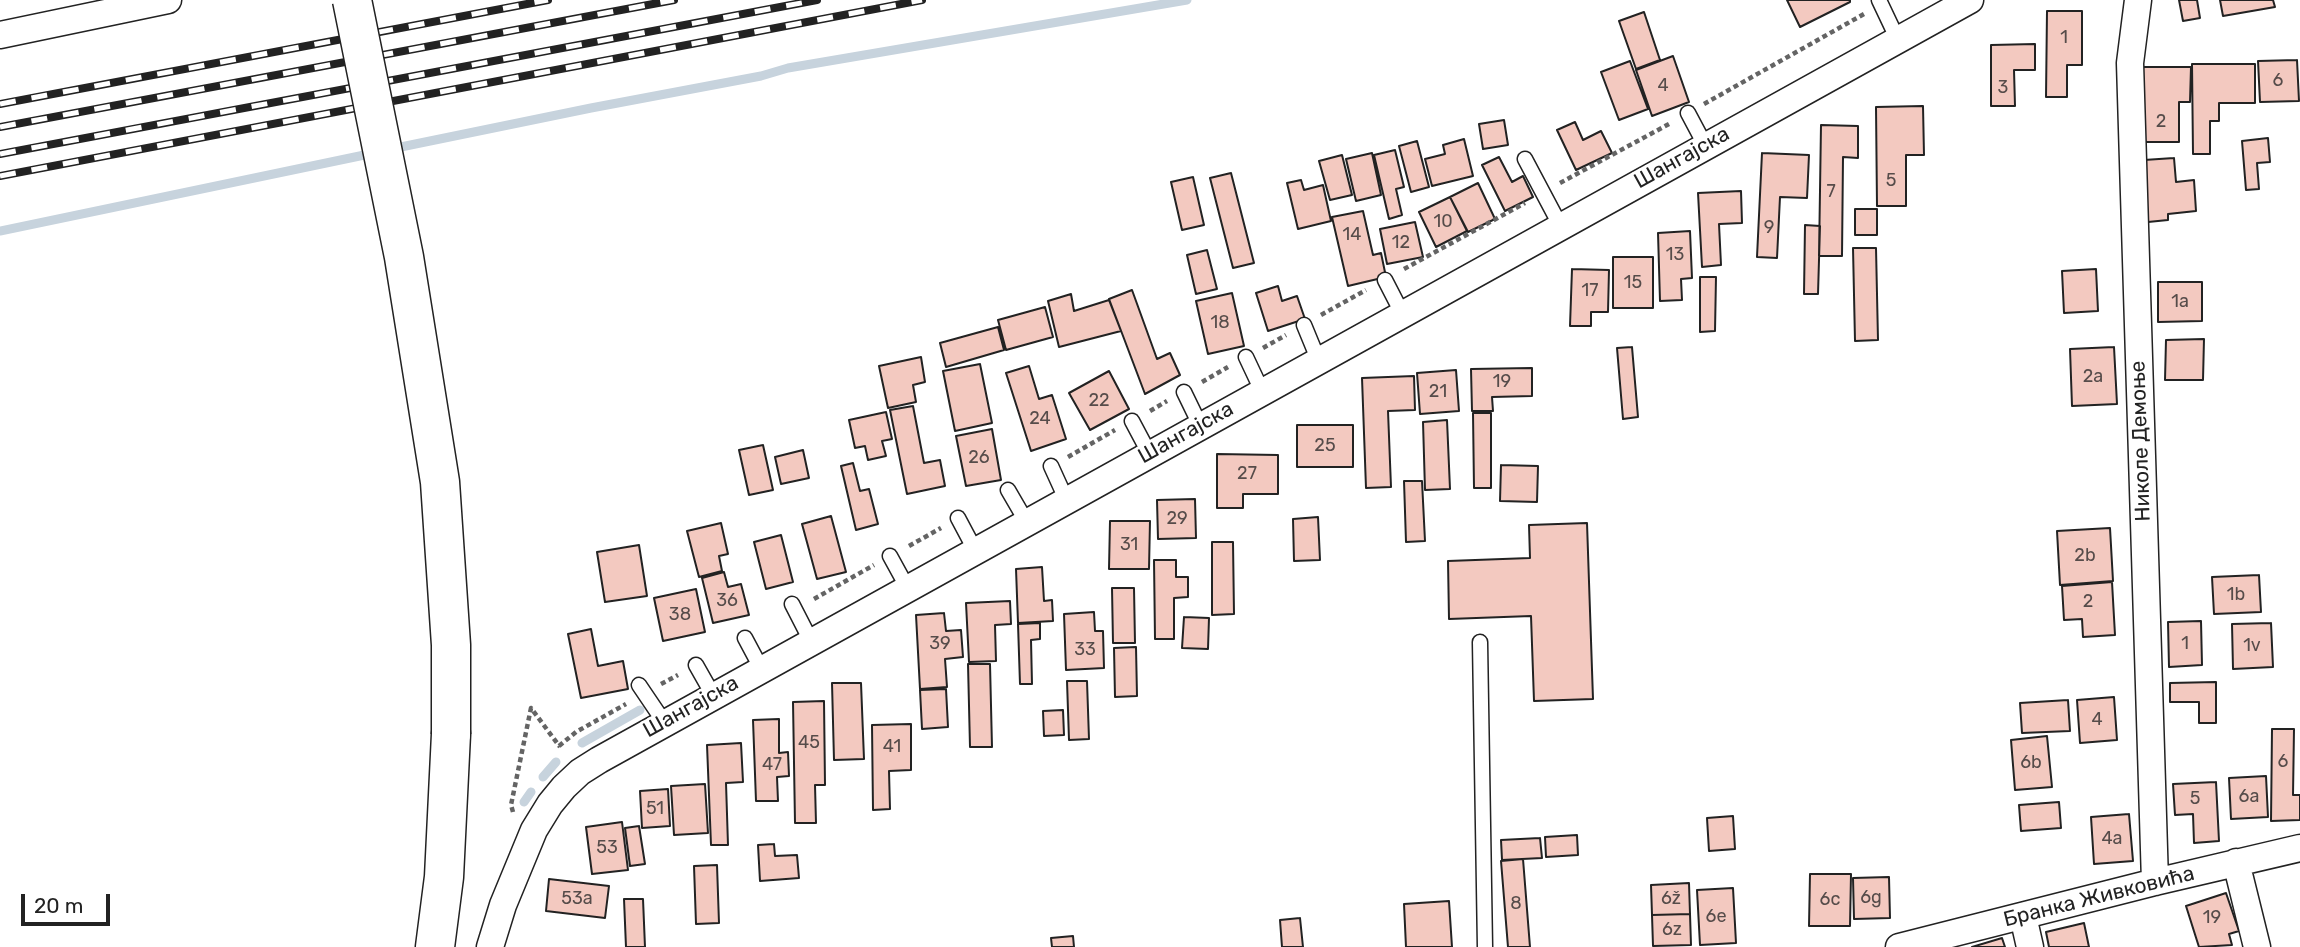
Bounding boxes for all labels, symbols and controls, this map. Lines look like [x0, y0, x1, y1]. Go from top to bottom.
house number: 1 [2060, 27, 2068, 49]
house number: 6 [2273, 70, 2283, 92]
house number: 4 [1657, 75, 1669, 97]
house number: 3 [1998, 77, 2008, 99]
house number: 2 [2156, 111, 2166, 133]
street label: Шангајска [1630, 122, 1734, 194]
house number: 5 [1886, 170, 1896, 192]
house number: 7 [1826, 181, 1836, 203]
house number: 10 [1433, 211, 1453, 233]
house number: 9 [1764, 217, 1774, 239]
house number: 14 [1343, 224, 1361, 246]
house number: 12 [1392, 232, 1410, 254]
house number: 13 [1666, 244, 1684, 266]
house number: 15 [1624, 272, 1642, 294]
house number: 17 [1582, 280, 1598, 302]
house number: 1a [2171, 291, 2189, 313]
house number: 18 [1210, 312, 1230, 334]
street label: Николе Демоње [2126, 360, 2156, 522]
house number: 2a [2083, 366, 2103, 388]
house number: 19 [1493, 371, 1511, 393]
house number: 21 [1429, 381, 1447, 403]
house number: 22 [1088, 390, 1110, 412]
street label: Шангајска [1134, 397, 1238, 469]
house number: 24 [1029, 408, 1051, 430]
house number: 25 [1314, 435, 1336, 457]
house number: 26 [968, 447, 990, 469]
house number: 27 [1237, 463, 1257, 485]
house number: 29 [1166, 508, 1188, 530]
house number: 31 [1120, 534, 1138, 556]
house number: 2b [2074, 545, 2096, 567]
house number: 1b [2227, 584, 2245, 606]
house number: 36 [716, 590, 738, 612]
house number: 2 [2083, 591, 2093, 613]
house number: 38 [669, 604, 691, 626]
house number: 39 [929, 633, 951, 655]
house number: 1 [2181, 633, 2189, 655]
house number: 1v [2243, 635, 2261, 657]
house number: 33 [1074, 639, 1096, 661]
street label: Шангајска [639, 671, 743, 743]
house number: 4 [2091, 709, 2103, 731]
house number: 45 [798, 732, 820, 754]
house number: 41 [883, 736, 901, 758]
house number: 6 [2278, 751, 2288, 773]
house number: 6b [2020, 752, 2042, 774]
house number: 47 [762, 754, 782, 776]
house number: 6a [2239, 786, 2259, 808]
house number: 5 [2190, 788, 2200, 810]
house number: 51 [646, 798, 664, 820]
house number: 4a [2101, 828, 2123, 850]
house number: 53 [596, 837, 618, 859]
street label: Бранка Живковића [2001, 861, 2197, 933]
scale bar [24, 880, 114, 924]
house number: 6g [1860, 887, 1882, 909]
house number: 53a [561, 888, 593, 910]
house number: 6ž [1661, 888, 1681, 910]
house number: 6c [1820, 889, 1840, 911]
text: 20 m [34, 893, 83, 918]
house number: 8 [1510, 893, 1522, 915]
house number: 6e [1706, 906, 1726, 928]
house number: 19 [2203, 907, 2221, 929]
house number: 6z [1662, 919, 1682, 941]

